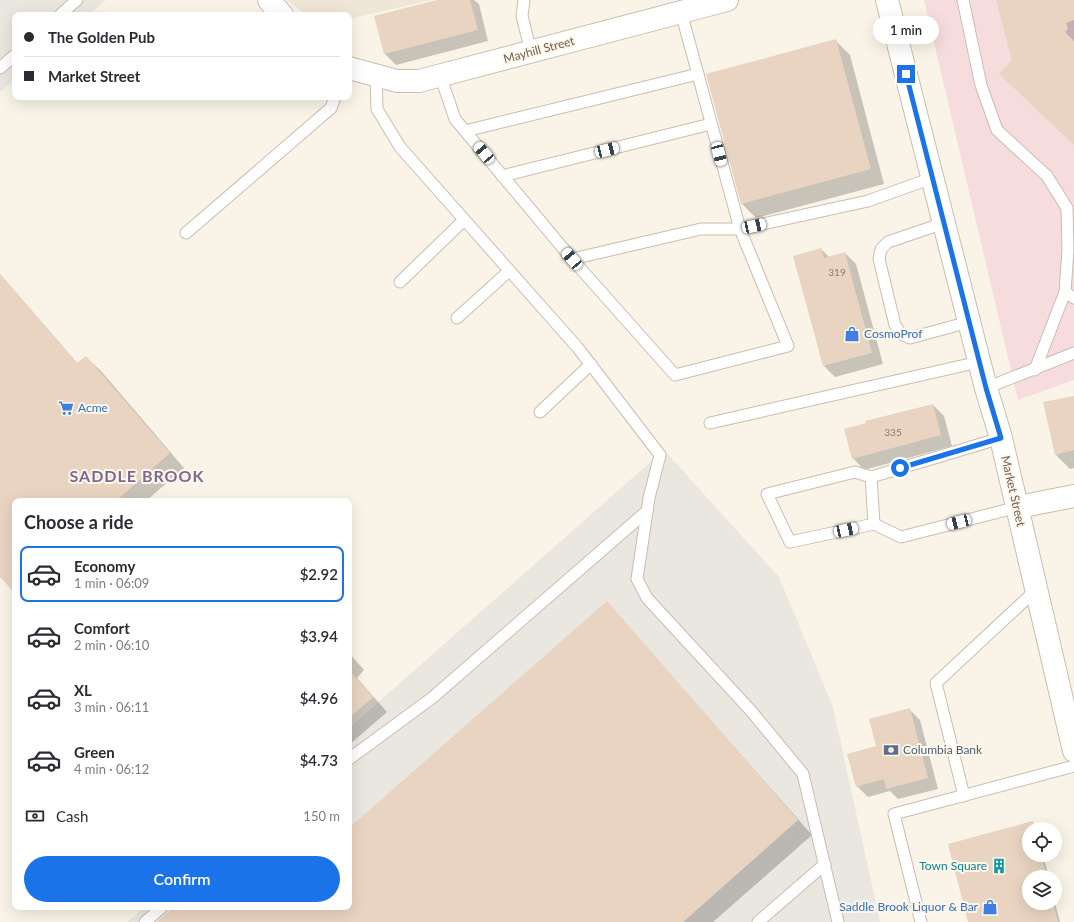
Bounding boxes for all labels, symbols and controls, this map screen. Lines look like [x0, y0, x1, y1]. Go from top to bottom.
callout: 1 min [873, 16, 939, 44]
text: 1 min [890, 22, 922, 38]
text: The Golden Pub [48, 28, 155, 46]
street label: Mayhill Street [502, 33, 577, 66]
route end [897, 65, 915, 83]
text: Market Street [48, 67, 140, 85]
car [472, 140, 496, 166]
car [594, 141, 620, 159]
car [710, 141, 728, 167]
car [741, 218, 767, 234]
car [560, 246, 584, 272]
house number: 319 [828, 266, 846, 278]
shop icon: CosmoProf [843, 325, 861, 343]
place label: CosmoProf [864, 326, 923, 341]
supermarket icon: Acme [57, 399, 75, 417]
place label: Acme [78, 400, 108, 415]
house number: 335 [884, 426, 902, 438]
street label: Market Street [998, 454, 1029, 528]
route start [891, 459, 909, 477]
district label: SADDLE BROOK [70, 466, 204, 485]
text: Choose a ride [24, 511, 133, 533]
car [946, 513, 972, 531]
car [833, 522, 859, 538]
icon: car [26, 556, 62, 592]
text: Economy [74, 557, 135, 575]
text: $2.92 [300, 565, 338, 583]
text: 1 min · 06:09 [74, 575, 149, 591]
icon: car [26, 618, 62, 654]
text: Comfort [74, 619, 130, 637]
text: $3.94 [300, 627, 338, 645]
text: 2 min · 06:10 [74, 637, 149, 653]
icon: car [26, 680, 62, 716]
text: XL [74, 681, 92, 699]
text: $4.96 [300, 689, 338, 707]
text: 3 min · 06:11 [74, 699, 149, 715]
bank icon: Columbia Bank [882, 741, 900, 759]
icon: car [26, 742, 62, 778]
place label: Columbia Bank [903, 742, 983, 757]
text: Green [74, 743, 115, 761]
text: $4.73 [300, 751, 338, 769]
text: 4 min · 06:12 [74, 761, 149, 777]
icon: cash [24, 805, 46, 827]
text: Cash [56, 807, 88, 825]
text: 150 m [303, 808, 340, 824]
map controls [1022, 822, 1062, 910]
button: locate [1022, 822, 1062, 862]
button: Confirm [24, 856, 340, 902]
building icon: Town Square [990, 857, 1008, 875]
place label: Town Square [919, 858, 987, 873]
button: layers [1022, 870, 1062, 910]
shop icon: Saddle Brook Liquor & Bar [981, 898, 999, 916]
place label: Saddle Brook Liquor & Bar [839, 899, 979, 914]

